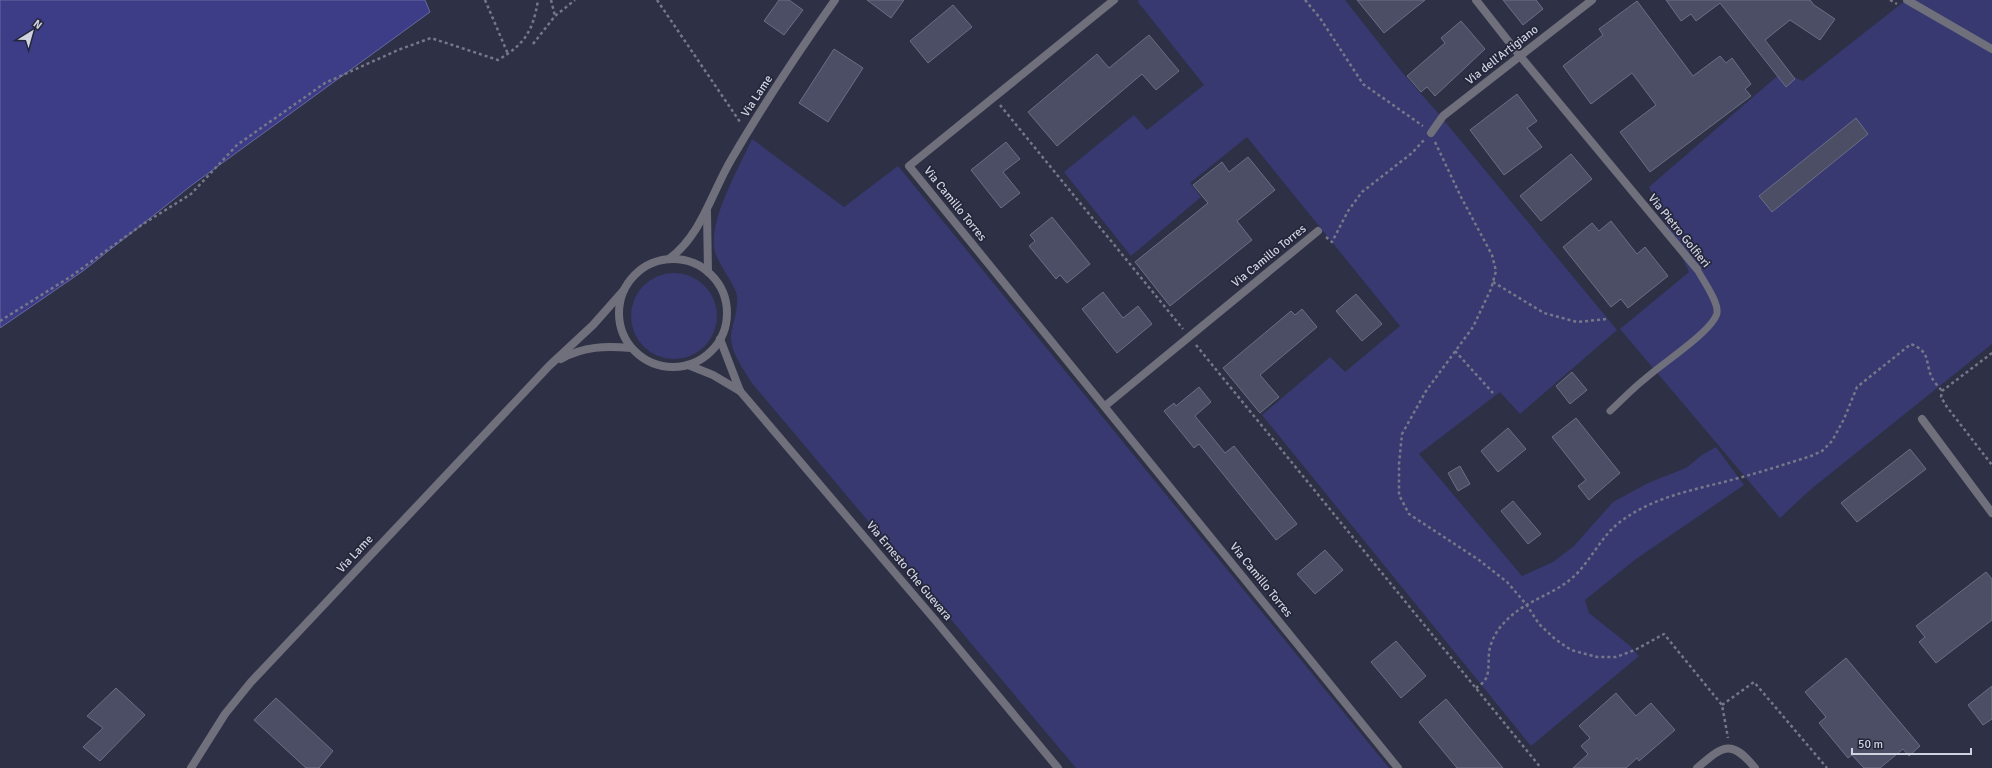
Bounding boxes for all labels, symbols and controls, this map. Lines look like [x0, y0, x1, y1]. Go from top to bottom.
north arrow [12, 12, 52, 52]
text: N [31, 17, 45, 32]
street label: Via dell'Artigiano [1463, 22, 1541, 88]
street label: Via Lame [738, 72, 776, 120]
street label: Via Camillo Torres [920, 164, 990, 244]
street label: Via Pietro Golfieri [1645, 191, 1713, 271]
street label: Via Camillo Torres [1229, 221, 1309, 291]
street label: Via Ernesto Che Guevara [863, 518, 955, 624]
street label: Via Lame [334, 532, 376, 576]
street label: Via Camillo Torres [1226, 540, 1296, 620]
scale bar [1852, 730, 1971, 756]
text: 50 m [1858, 737, 1883, 752]

